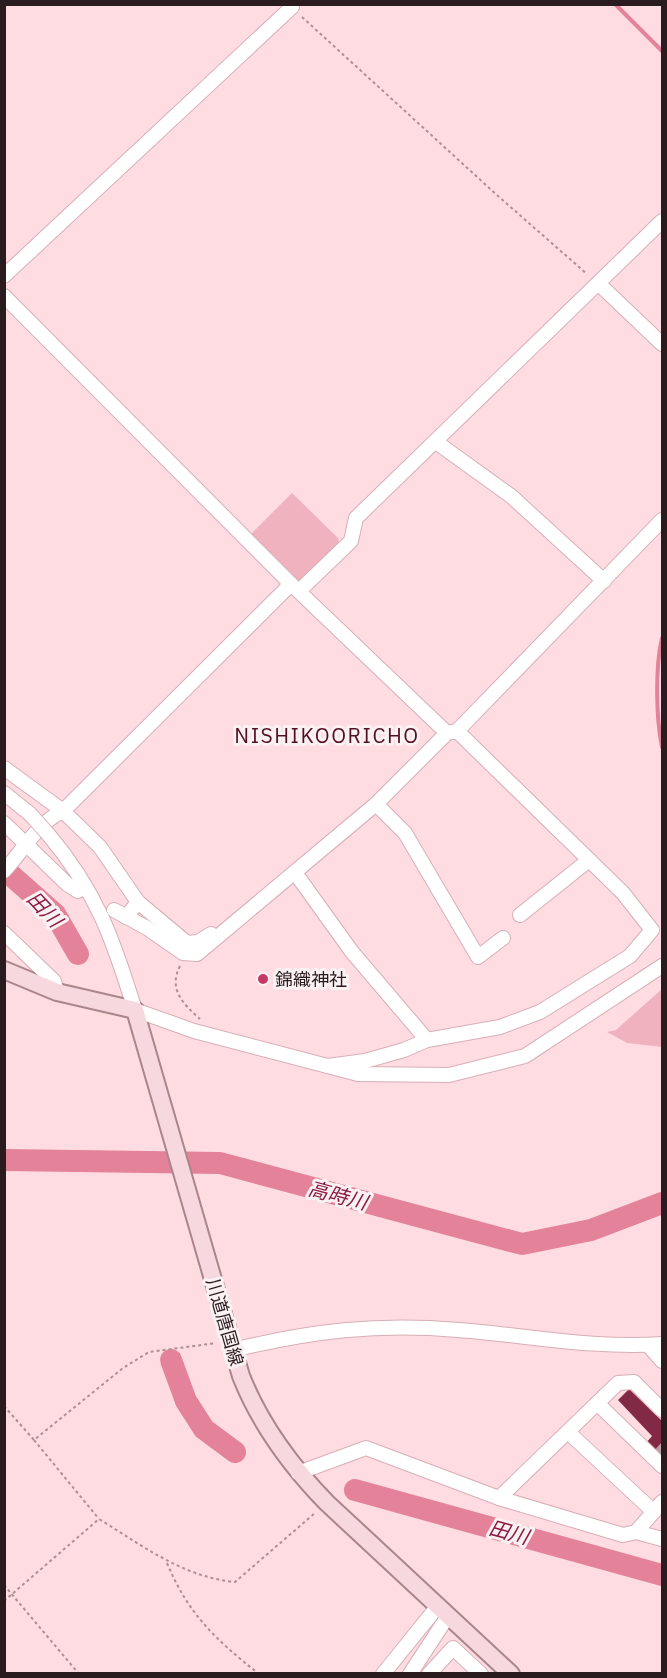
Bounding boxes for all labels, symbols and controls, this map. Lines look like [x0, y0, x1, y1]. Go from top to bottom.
district label: NISHIKOORICHO [234, 721, 420, 749]
water label: 田川 [21, 885, 70, 934]
place label: 錦織神社 [275, 968, 347, 991]
marker: 錦織神社 [256, 972, 270, 986]
water label: 高時川 [306, 1174, 372, 1216]
street label: 川道唐国線 [202, 1276, 248, 1368]
water label: 田川 [486, 1514, 534, 1551]

